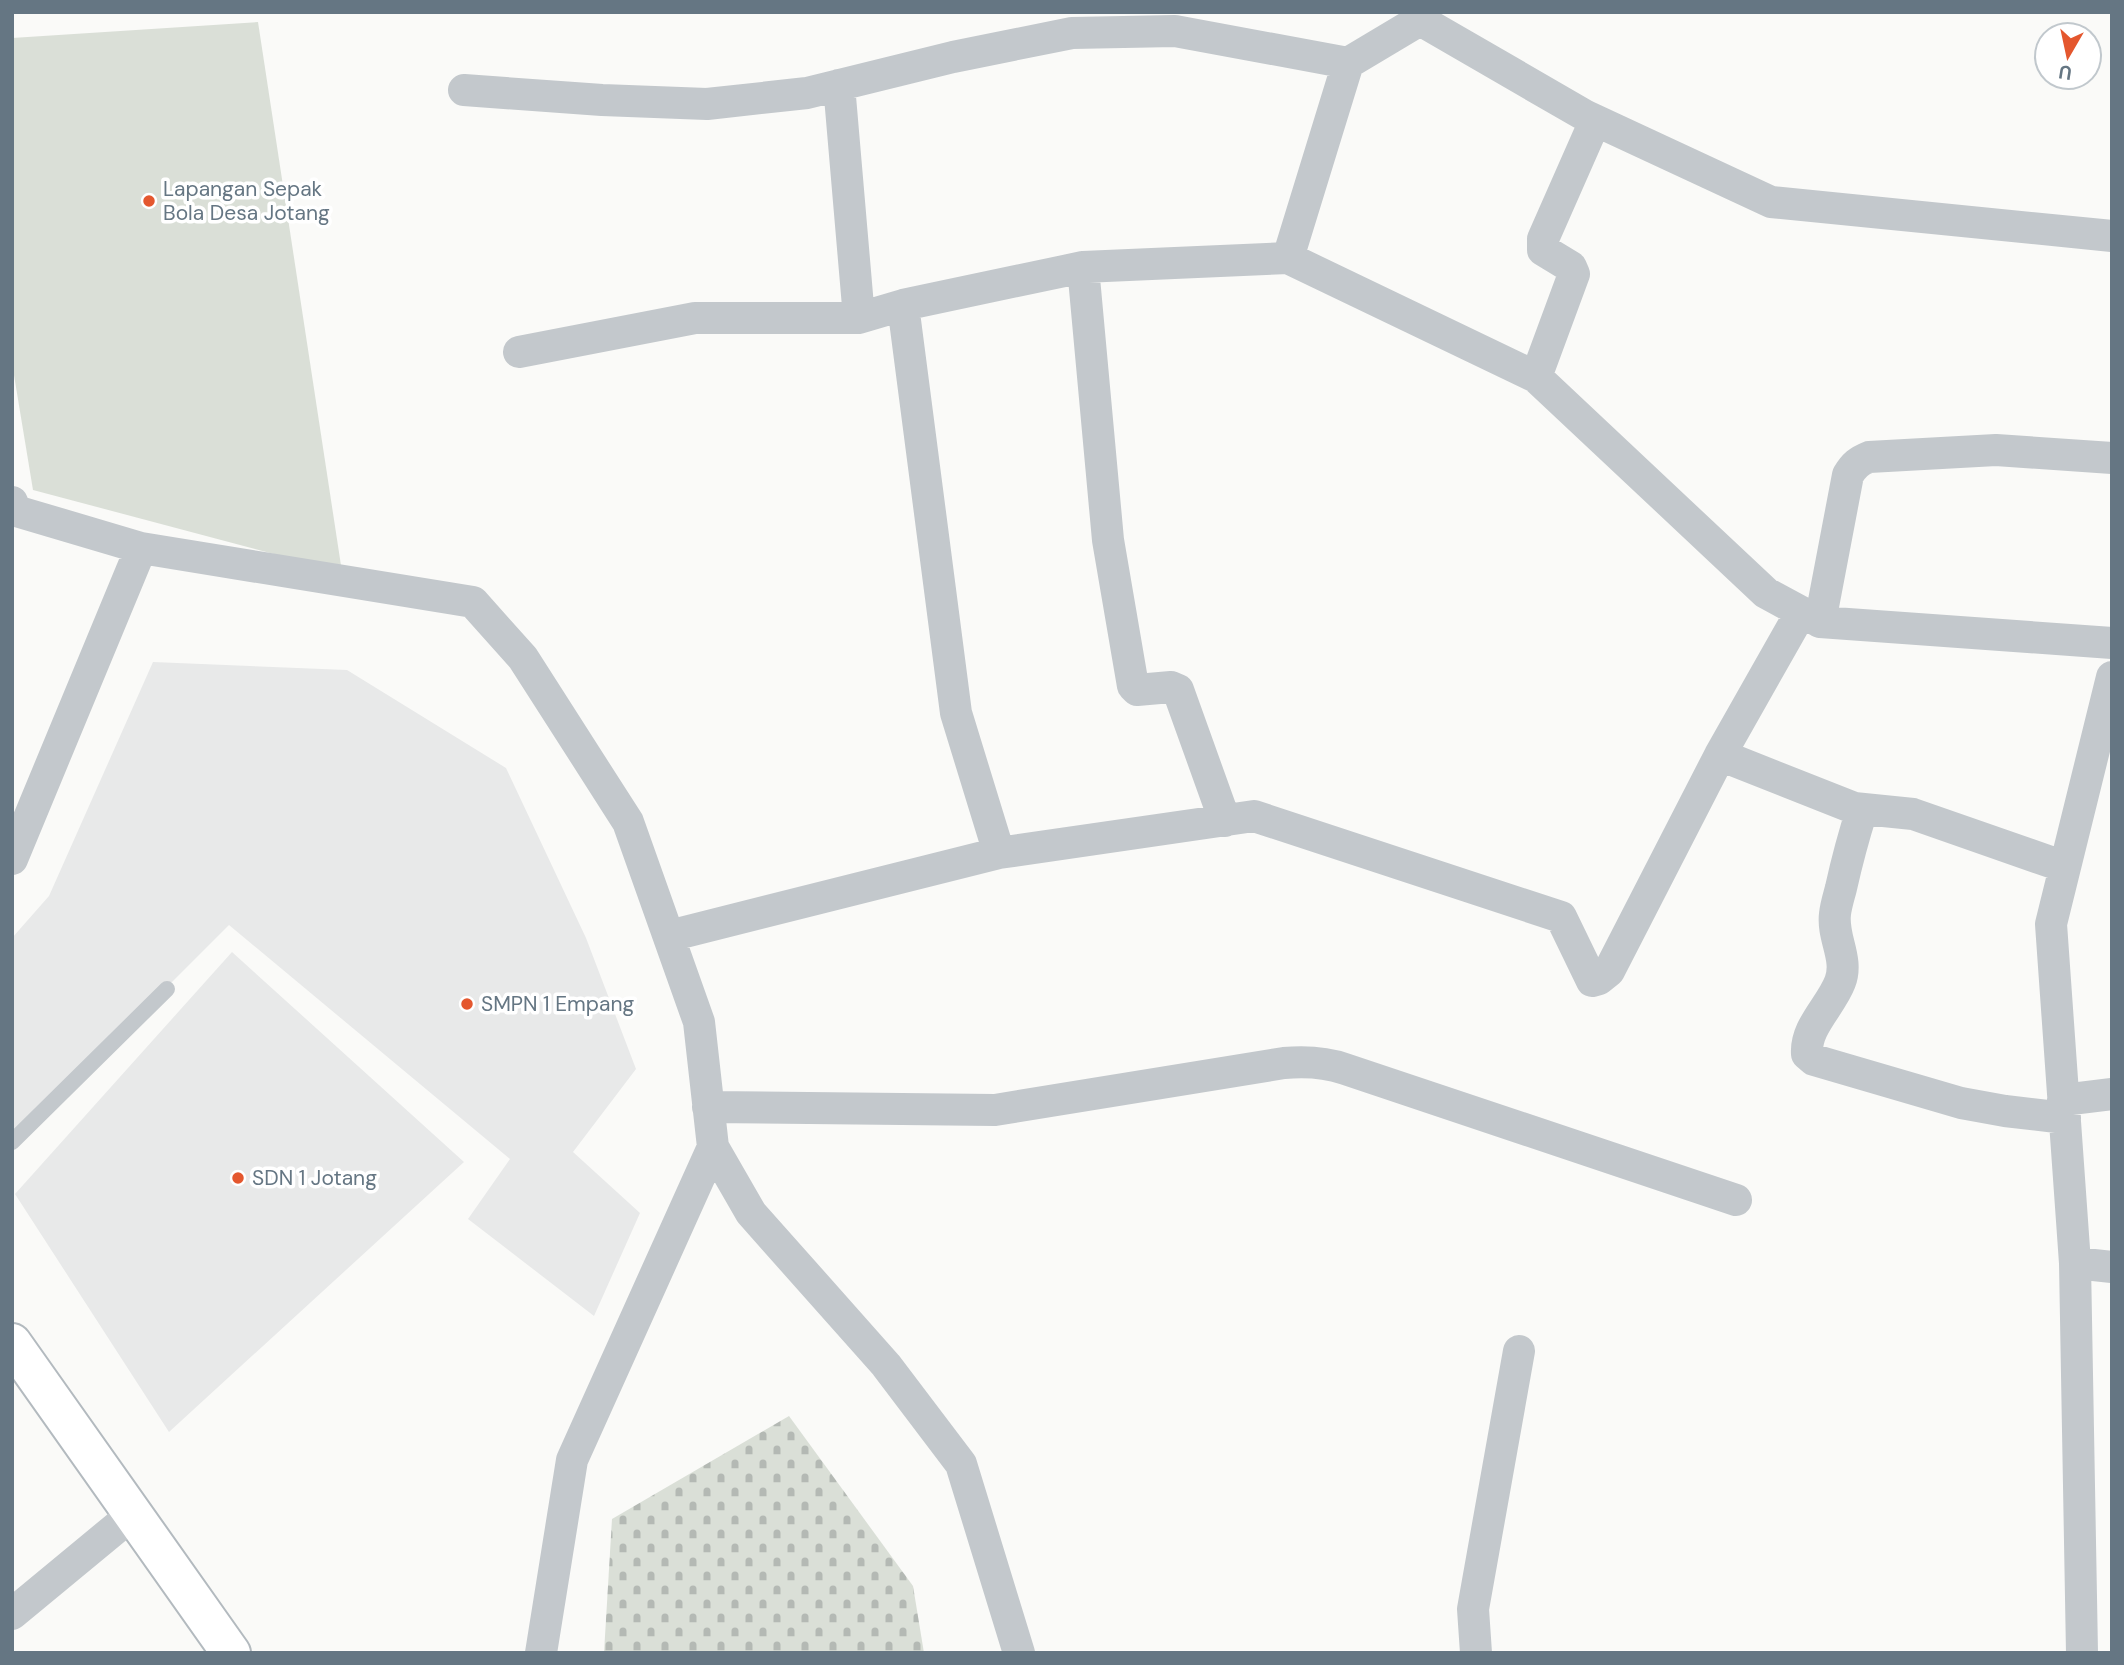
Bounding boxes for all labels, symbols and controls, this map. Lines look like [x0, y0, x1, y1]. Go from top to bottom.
north arrow [2033, 21, 2103, 91]
text: U [2057, 59, 2074, 86]
place label: Lapangan Sepak Bola Desa Jotang [163, 175, 330, 227]
marker: Lapangan Sepak Bola Desa Jotang [141, 193, 157, 209]
place label: SMPN 1 Empang [481, 990, 634, 1018]
marker: SMPN 1 Empang [459, 996, 475, 1012]
place label: SDN 1 Jotang [252, 1164, 377, 1192]
marker: SDN 1 Jotang [230, 1170, 246, 1186]

